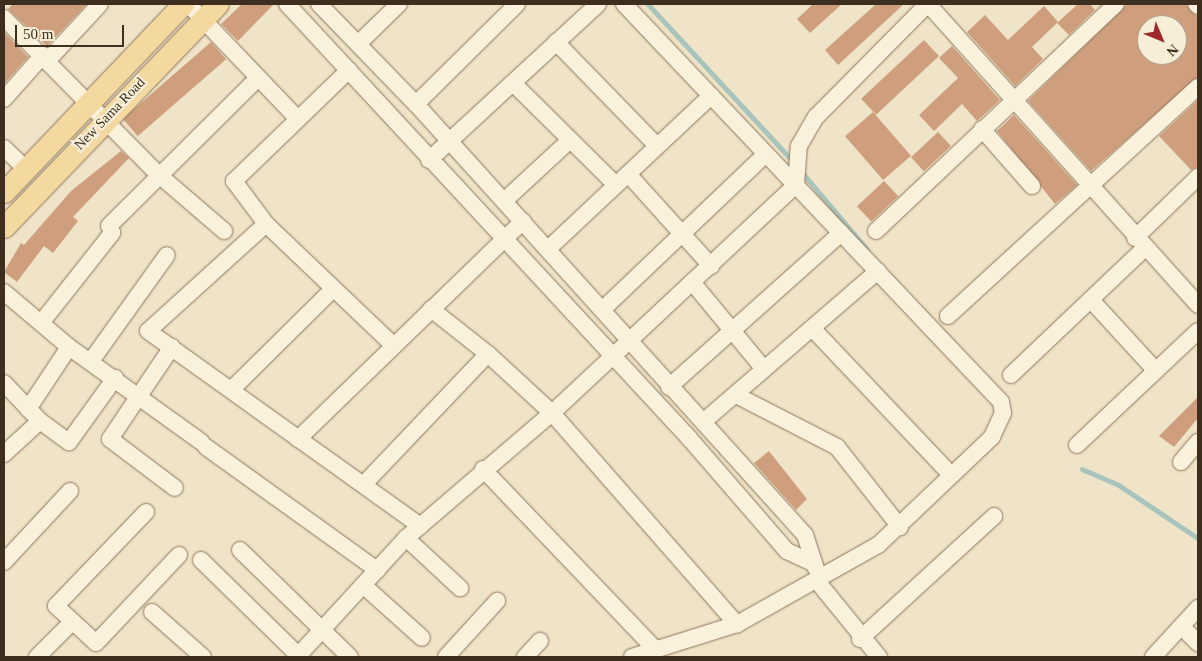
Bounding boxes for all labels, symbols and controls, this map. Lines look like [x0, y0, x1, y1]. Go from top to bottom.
scale bar [18, 15, 126, 47]
north arrow [1137, 15, 1187, 65]
text: 50 m [23, 26, 53, 42]
text: N [1163, 41, 1181, 59]
street label: New Sama Road [71, 74, 149, 154]

